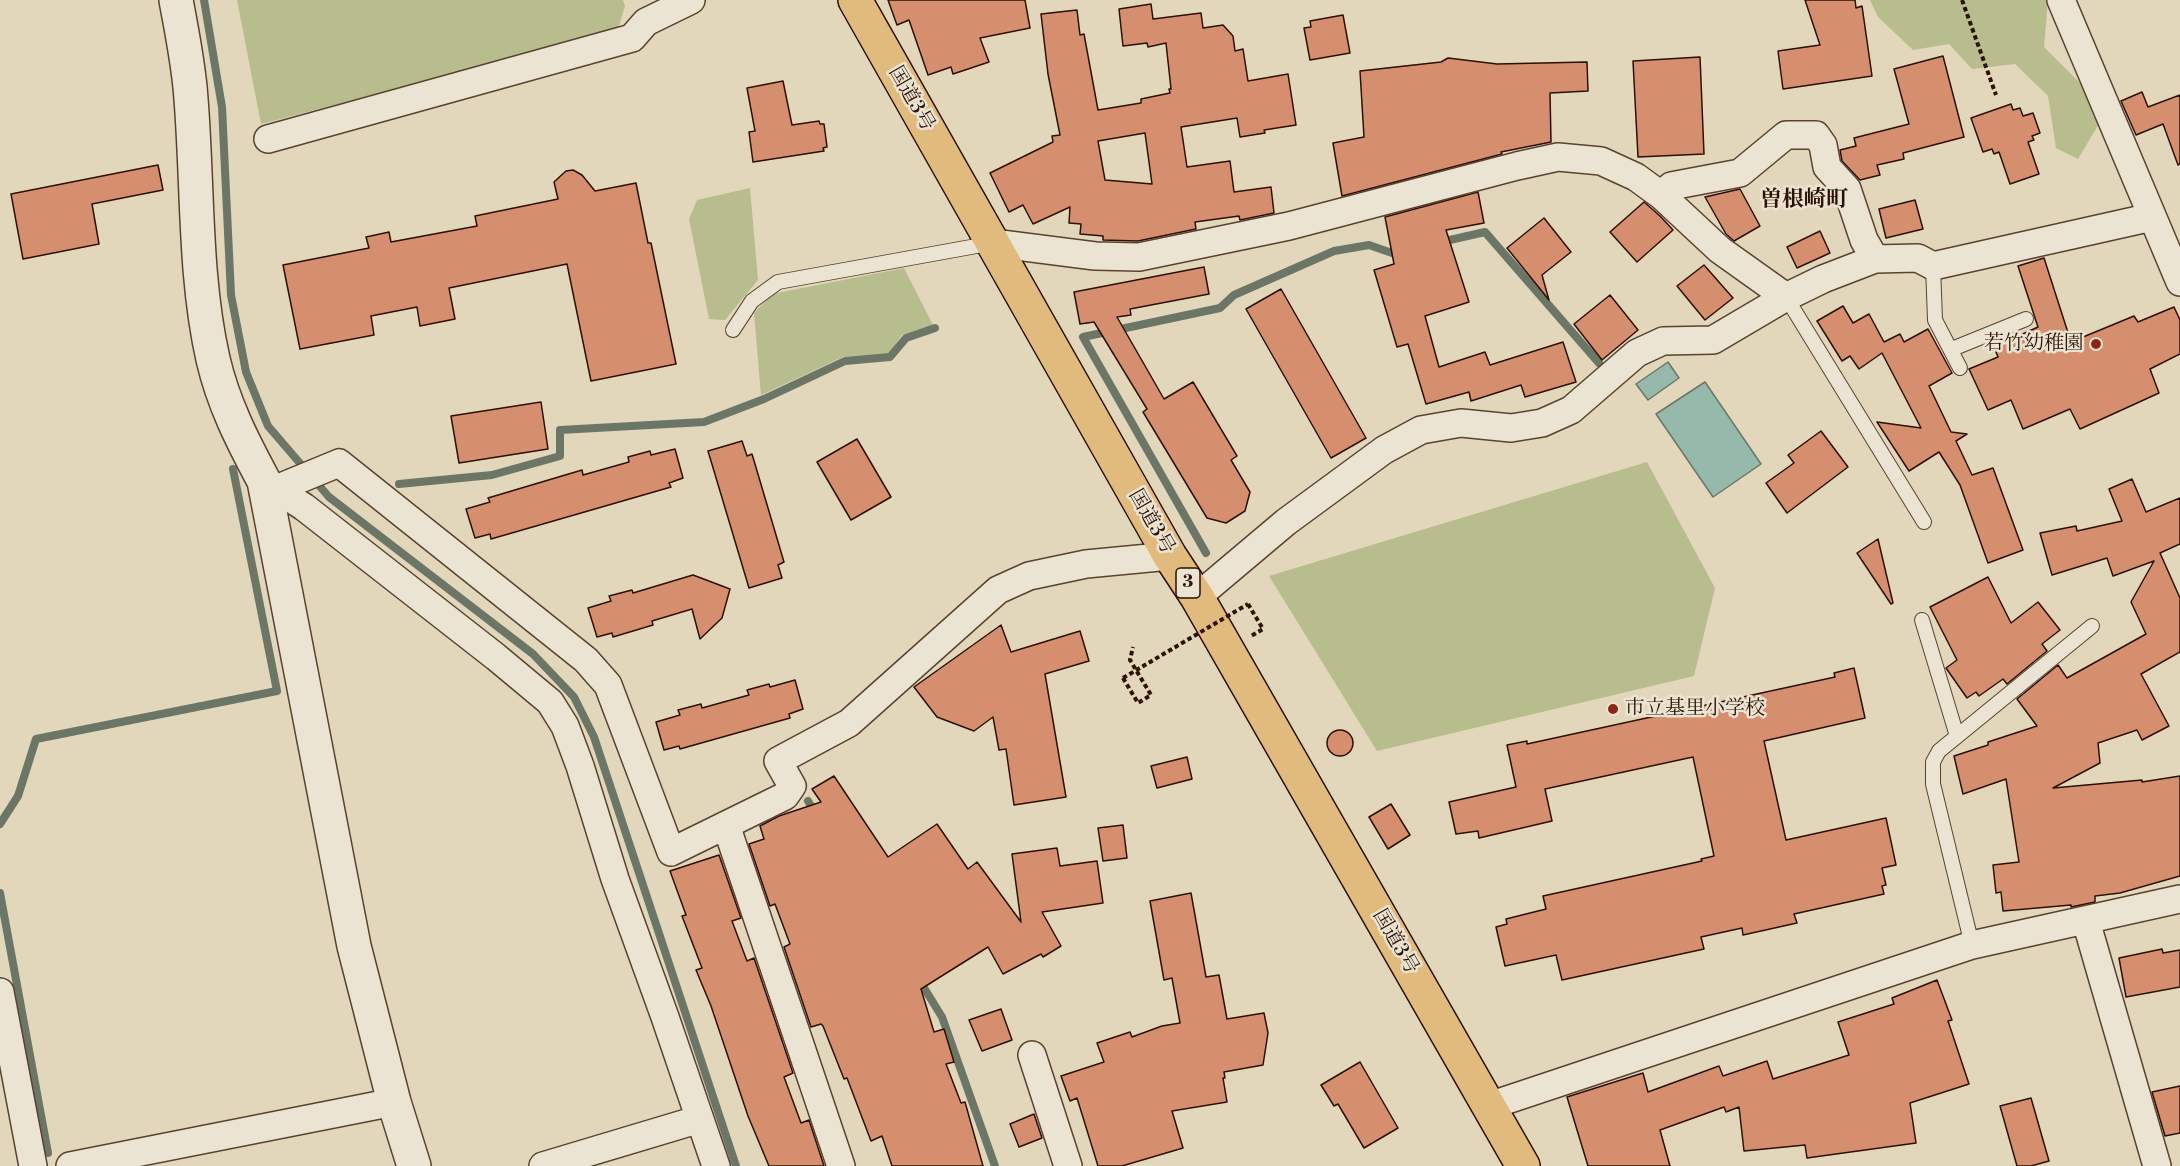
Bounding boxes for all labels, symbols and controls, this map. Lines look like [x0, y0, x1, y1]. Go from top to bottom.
street label: 国道3号 [883, 62, 939, 136]
district label: 曽根崎町 [1760, 188, 1848, 214]
place label: 若竹幼稚園 [1984, 332, 2084, 356]
marker: 若竹幼稚園 [2089, 337, 2103, 351]
street label: 国道3号 [1123, 485, 1179, 559]
road number: 3 [1176, 568, 1200, 598]
place label: 市立基里小学校 [1625, 697, 1765, 721]
marker: 市立基里小学校 [1606, 702, 1620, 716]
street label: 国道3号 [1367, 905, 1423, 979]

